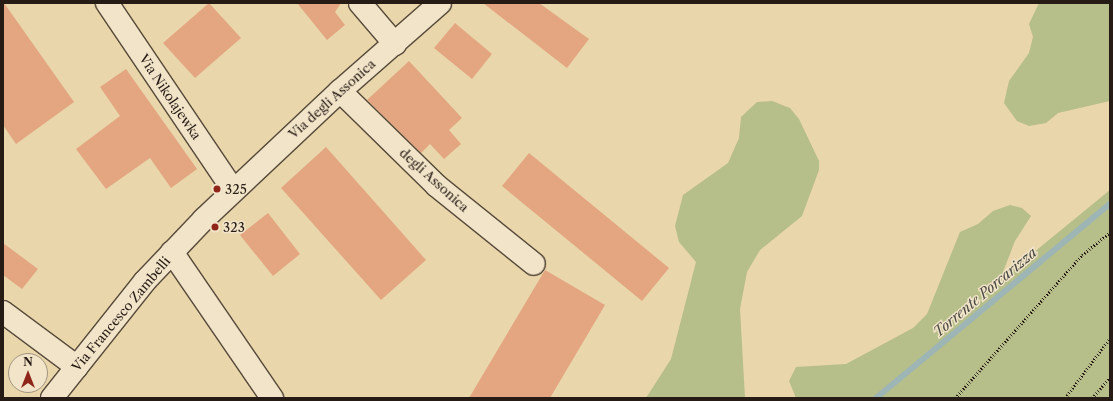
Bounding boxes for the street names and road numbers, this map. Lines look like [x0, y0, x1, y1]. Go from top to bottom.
street label: Via Nikolajewka [136, 51, 204, 143]
street label: Via degli Assonica [285, 56, 379, 142]
street label: degli Assonica [396, 145, 472, 215]
street label: Via Francesco Zambelli [68, 253, 174, 375]

